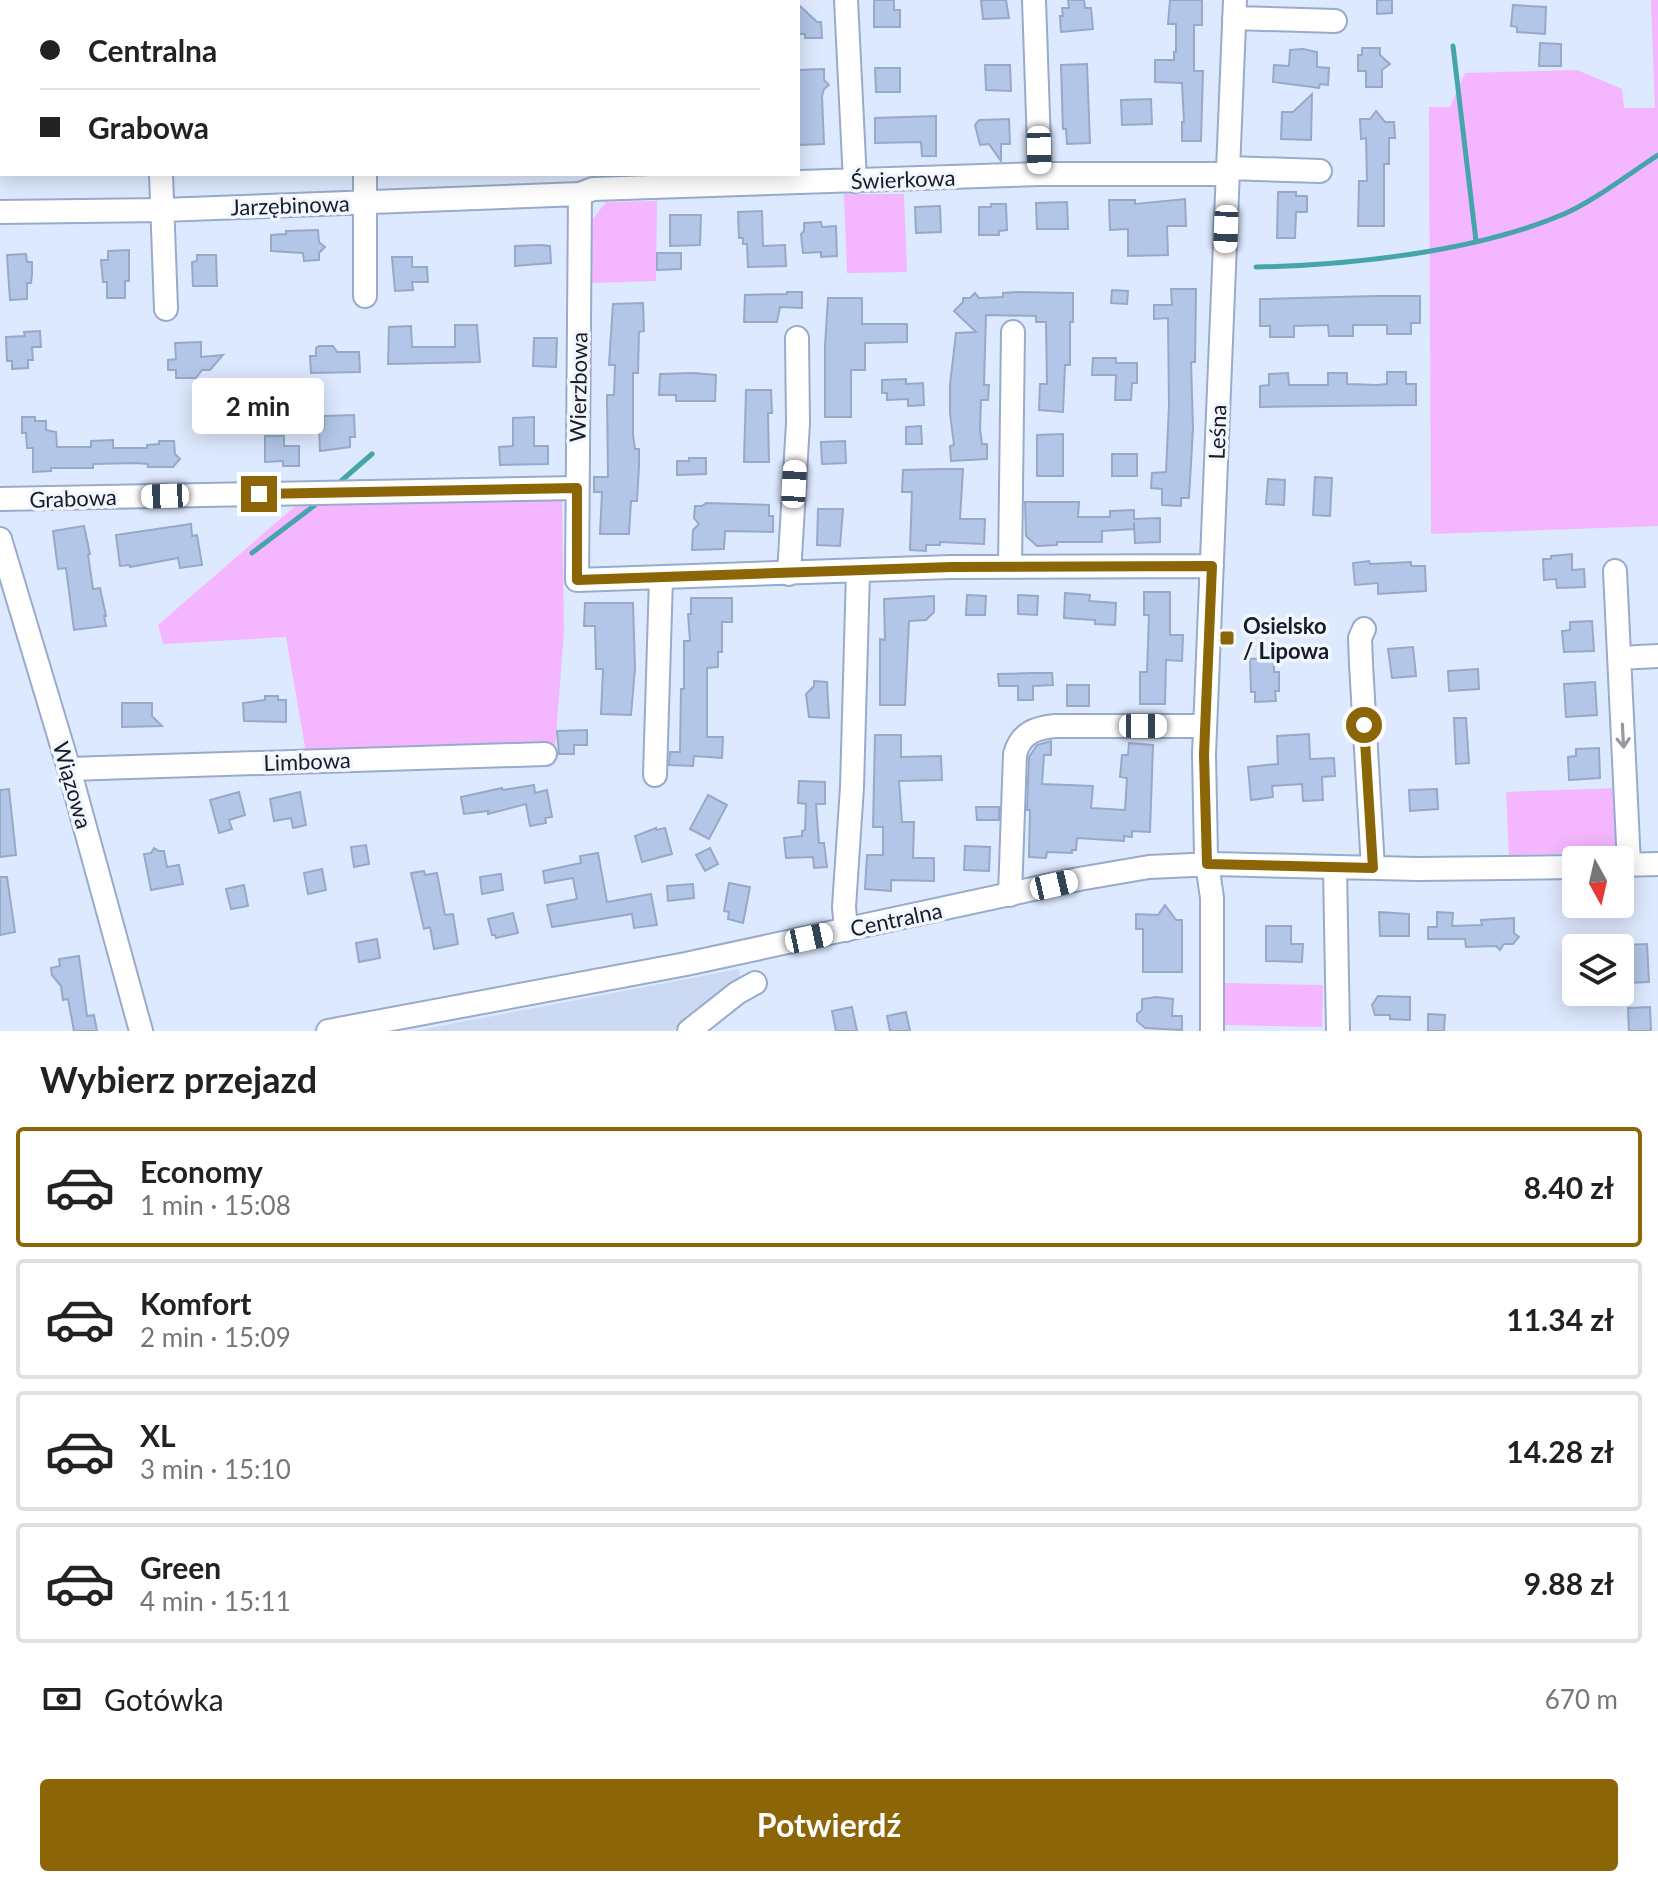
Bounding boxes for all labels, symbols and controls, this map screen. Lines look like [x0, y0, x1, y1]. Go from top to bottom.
text: Centralna [88, 32, 217, 68]
text: Grabowa [88, 109, 209, 145]
car [1027, 126, 1051, 174]
street label: Świerkowa [850, 164, 956, 194]
street label: Jarzębinowa [230, 189, 350, 221]
car [1213, 205, 1239, 253]
street label: Wierzbowa [564, 332, 592, 442]
callout: 2 min [193, 378, 325, 434]
text: 2 min [226, 390, 290, 422]
street label: Leśna [1203, 404, 1231, 460]
car [781, 459, 807, 509]
route end [241, 476, 277, 512]
street label: Grabowa [29, 483, 117, 513]
car [141, 483, 189, 509]
place label: Osielsko / Lipowa [1243, 612, 1329, 664]
marker: Osielsko / Lipowa [1218, 629, 1236, 647]
route start [1346, 707, 1382, 743]
car [1119, 714, 1167, 738]
one-way arrow [1616, 722, 1631, 749]
street label: Wiązowa [48, 738, 98, 832]
street label: Limbowa [263, 746, 351, 776]
north arrow [1562, 846, 1634, 918]
map controls [1562, 846, 1634, 1006]
car [1028, 868, 1080, 902]
street label: Centralna [848, 896, 944, 942]
car [783, 921, 835, 955]
button: layers [1562, 934, 1634, 1006]
text: Wybierz przejazd [40, 1057, 317, 1101]
icon: car [44, 1151, 116, 1223]
text: Economy [140, 1153, 263, 1189]
text: 8.40 zł [1524, 1169, 1614, 1205]
text: 1 min · 15:08 [140, 1189, 291, 1221]
icon: car [44, 1283, 116, 1355]
text: Komfort [140, 1285, 251, 1321]
text: 11.34 zł [1506, 1301, 1614, 1337]
text: 2 min · 15:09 [140, 1321, 291, 1353]
icon: car [44, 1415, 116, 1487]
text: XL [140, 1417, 176, 1453]
text: 14.28 zł [1506, 1433, 1614, 1469]
text: 3 min · 15:10 [140, 1453, 291, 1485]
icon: car [44, 1547, 116, 1619]
text: Green [140, 1549, 221, 1585]
text: 9.88 zł [1524, 1565, 1614, 1601]
text: 4 min · 15:11 [140, 1585, 291, 1617]
icon: cash [40, 1677, 84, 1721]
text: Gotówka [104, 1681, 224, 1717]
text: 670 m [1545, 1683, 1618, 1715]
button: Potwierdź [40, 1779, 1618, 1871]

